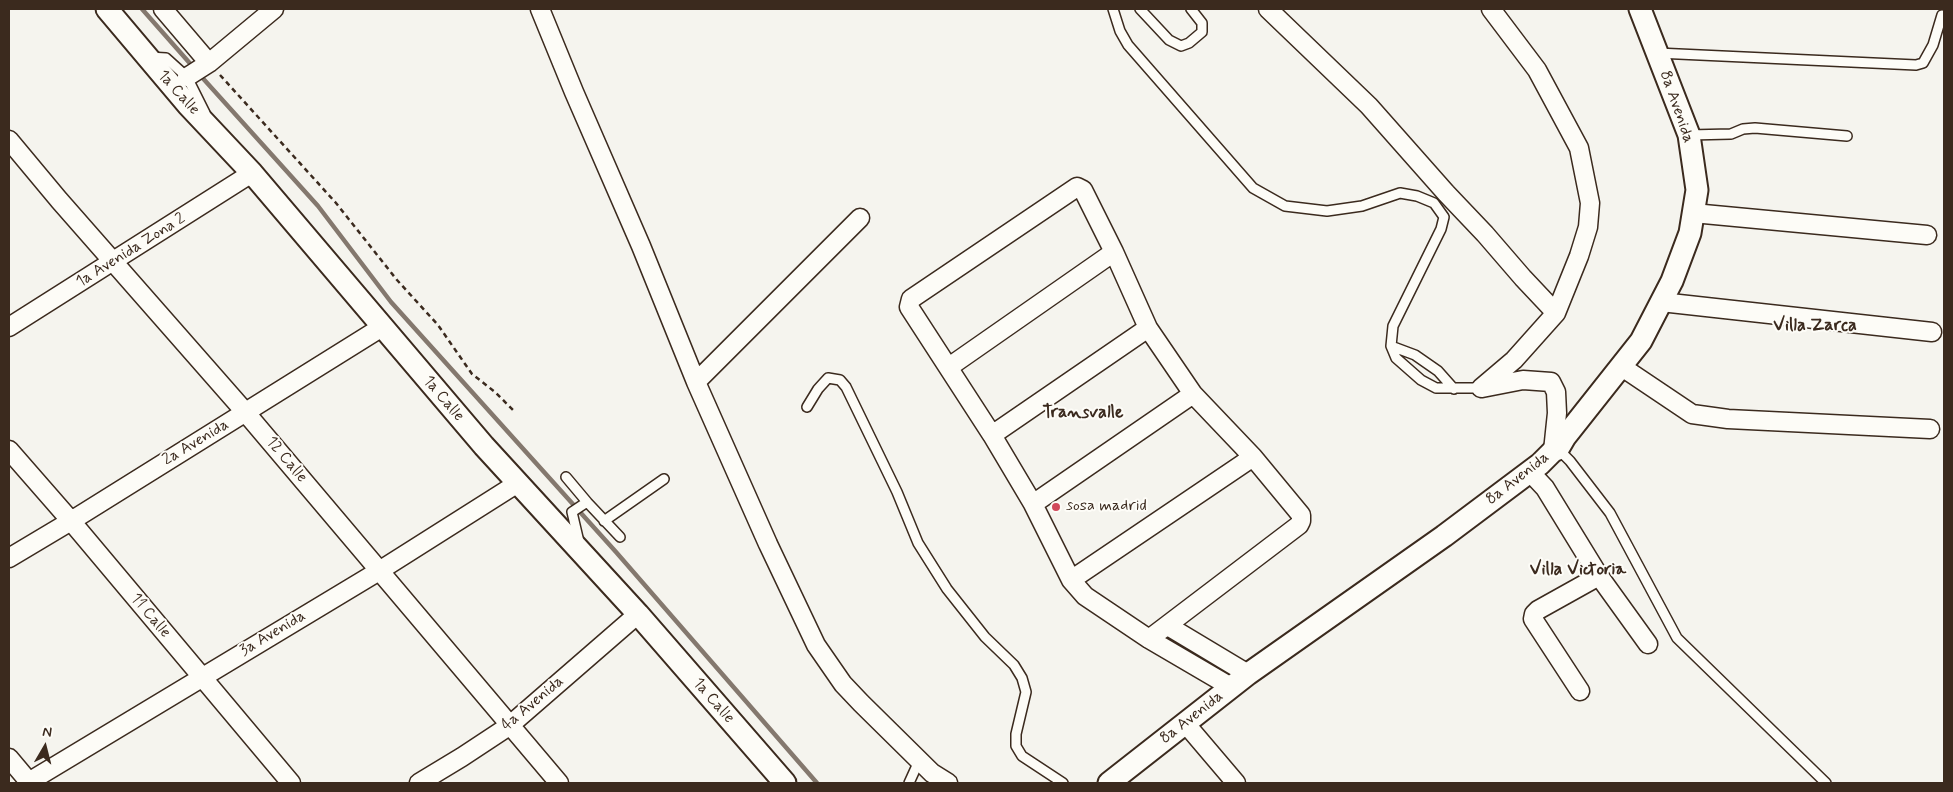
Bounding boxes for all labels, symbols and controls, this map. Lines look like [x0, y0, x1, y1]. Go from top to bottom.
street label: 1a Calle [153, 66, 203, 120]
street label: 8a Avenida [1655, 68, 1697, 146]
street label: 1a Avenida Zona 2 [73, 210, 189, 292]
district label: Villa Zarca [1773, 315, 1857, 337]
street label: 1a Calle [418, 372, 468, 426]
district label: Transvalle [1043, 402, 1123, 424]
street label: 2a Avenida [159, 416, 233, 470]
street label: 12 Calle [261, 433, 311, 487]
street label: 8a Avenida [1482, 448, 1554, 510]
place label: sosa madrid [1066, 497, 1147, 517]
marker: sosa madrid [1050, 501, 1062, 513]
district label: Villa Victoria [1530, 559, 1626, 581]
street label: 11 Calle [126, 590, 174, 642]
street label: 3a Avenida [237, 607, 309, 661]
street label: 4a Avenida [498, 672, 568, 736]
street label: 1a Calle [688, 674, 738, 728]
street label: 8a Avenida [1156, 687, 1228, 749]
north arrow [20, 722, 70, 772]
text: N [41, 723, 53, 742]

